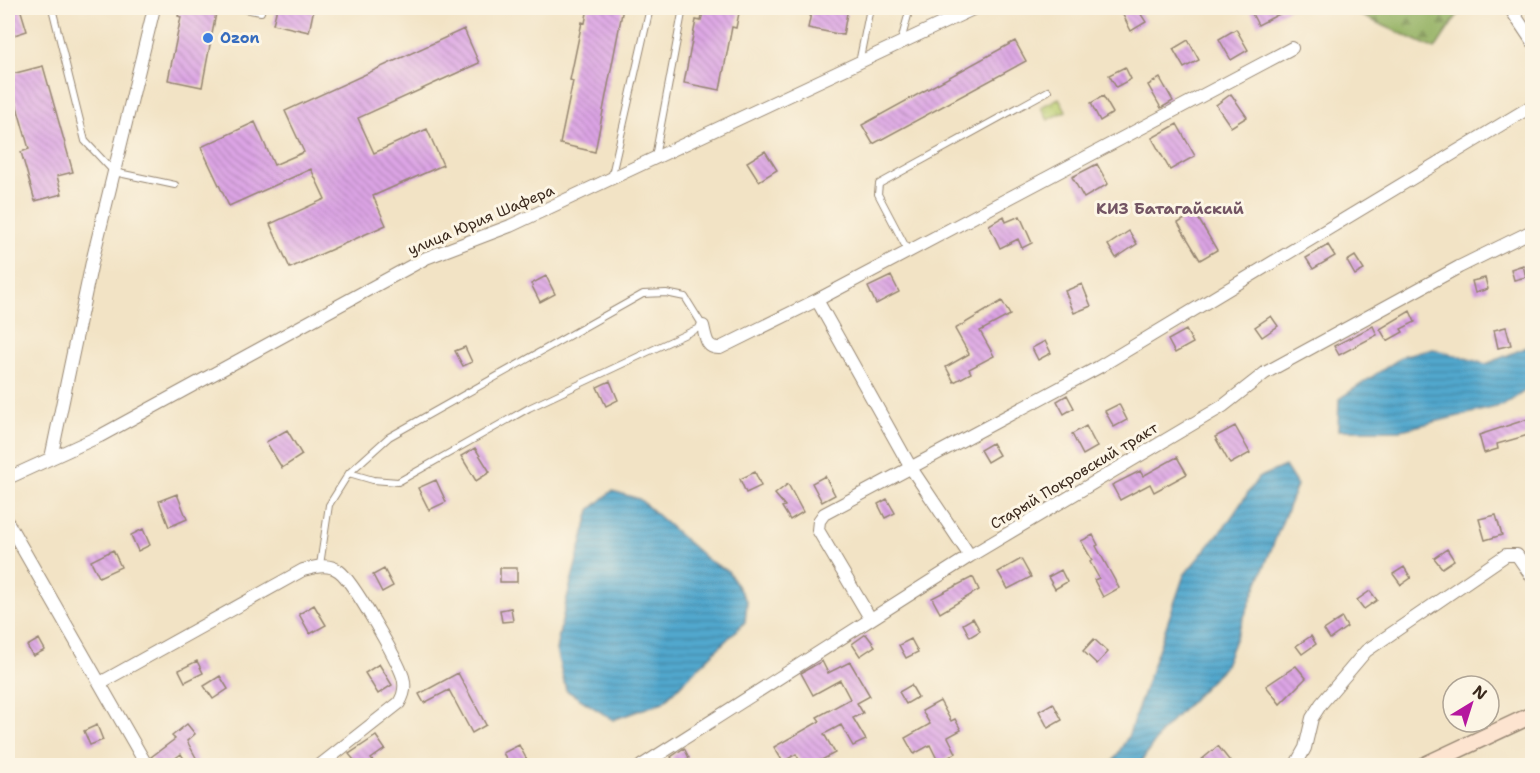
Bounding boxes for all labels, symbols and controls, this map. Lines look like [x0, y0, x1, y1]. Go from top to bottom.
place label: Ozon [220, 28, 260, 48]
marker: Ozon [201, 31, 215, 45]
street label: улица Юрия Шафера [405, 180, 558, 260]
district label: КИЗ Батагайский [1096, 198, 1244, 219]
street label: Старый Покровский тракт [986, 418, 1162, 534]
north arrow [1441, 674, 1501, 734]
text: N [1468, 680, 1491, 705]

